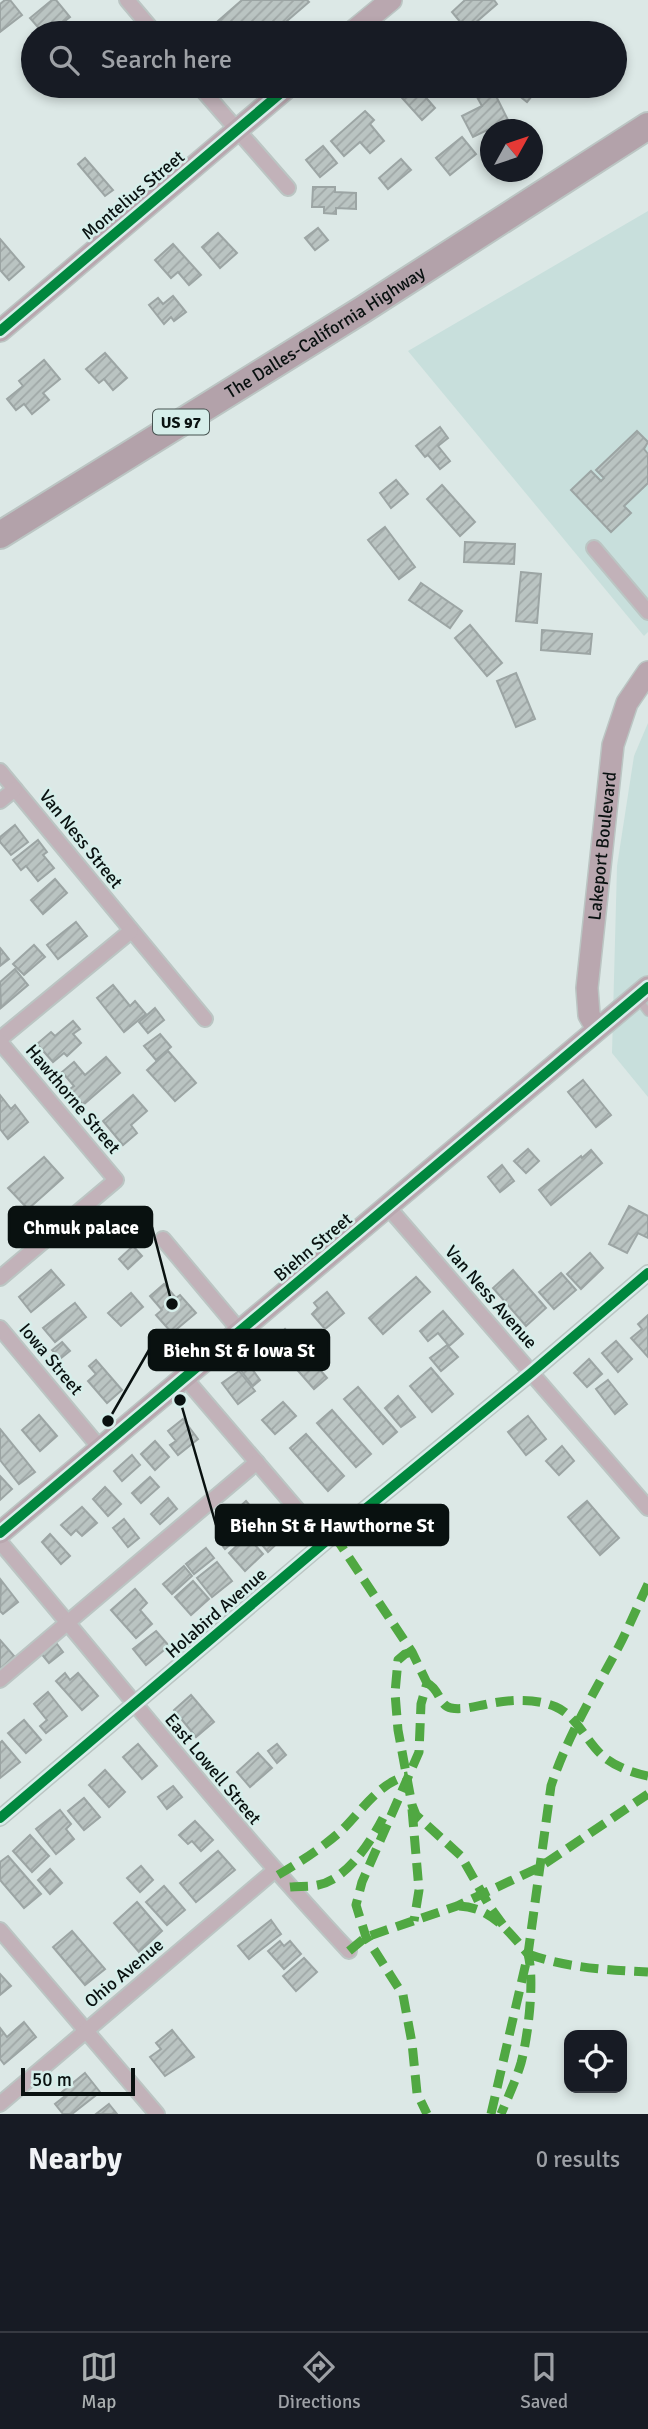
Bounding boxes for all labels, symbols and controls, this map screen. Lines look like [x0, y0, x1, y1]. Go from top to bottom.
search box [21, 21, 627, 98]
icon: search [45, 41, 83, 79]
text: Search here [101, 44, 232, 76]
north arrow [480, 119, 543, 182]
street label: Montelius Street [77, 146, 189, 244]
street label: The Dalles-California Highway [221, 261, 429, 403]
road number: US 97 [153, 410, 209, 434]
street label: Lakeport Boulevard [583, 770, 621, 922]
street label: Van Ness Street [35, 785, 127, 893]
street label: Hawthorne Street [21, 1040, 125, 1158]
callout: Chmuk palace [9, 1207, 152, 1247]
street label: Biehn Street [269, 1208, 357, 1286]
text: Chmuk palace [23, 1216, 139, 1240]
street label: Van Ness Avenue [440, 1241, 542, 1353]
street label: Iowa Street [15, 1318, 87, 1400]
callout: Biehn St & Iowa St [149, 1330, 329, 1370]
text: Biehn St & Iowa St [163, 1339, 315, 1363]
callout: Biehn St & Hawthorne St [216, 1505, 448, 1545]
text: Biehn St & Hawthorne St [230, 1514, 434, 1538]
street label: Holabird Avenue [161, 1563, 271, 1663]
street label: East Lowell Street [160, 1709, 266, 1829]
street label: Ohio Avenue [80, 1934, 168, 2012]
map controls [564, 2030, 627, 2093]
button: locate [564, 2030, 627, 2093]
scale bar [21, 2065, 135, 2097]
text: 50 m [32, 2068, 72, 2092]
text: Nearby [28, 2141, 122, 2178]
text: 0 results [536, 2145, 620, 2174]
tab: Map [80, 2348, 118, 2414]
tab: Directions [278, 2348, 361, 2414]
tab: Saved [520, 2348, 568, 2414]

